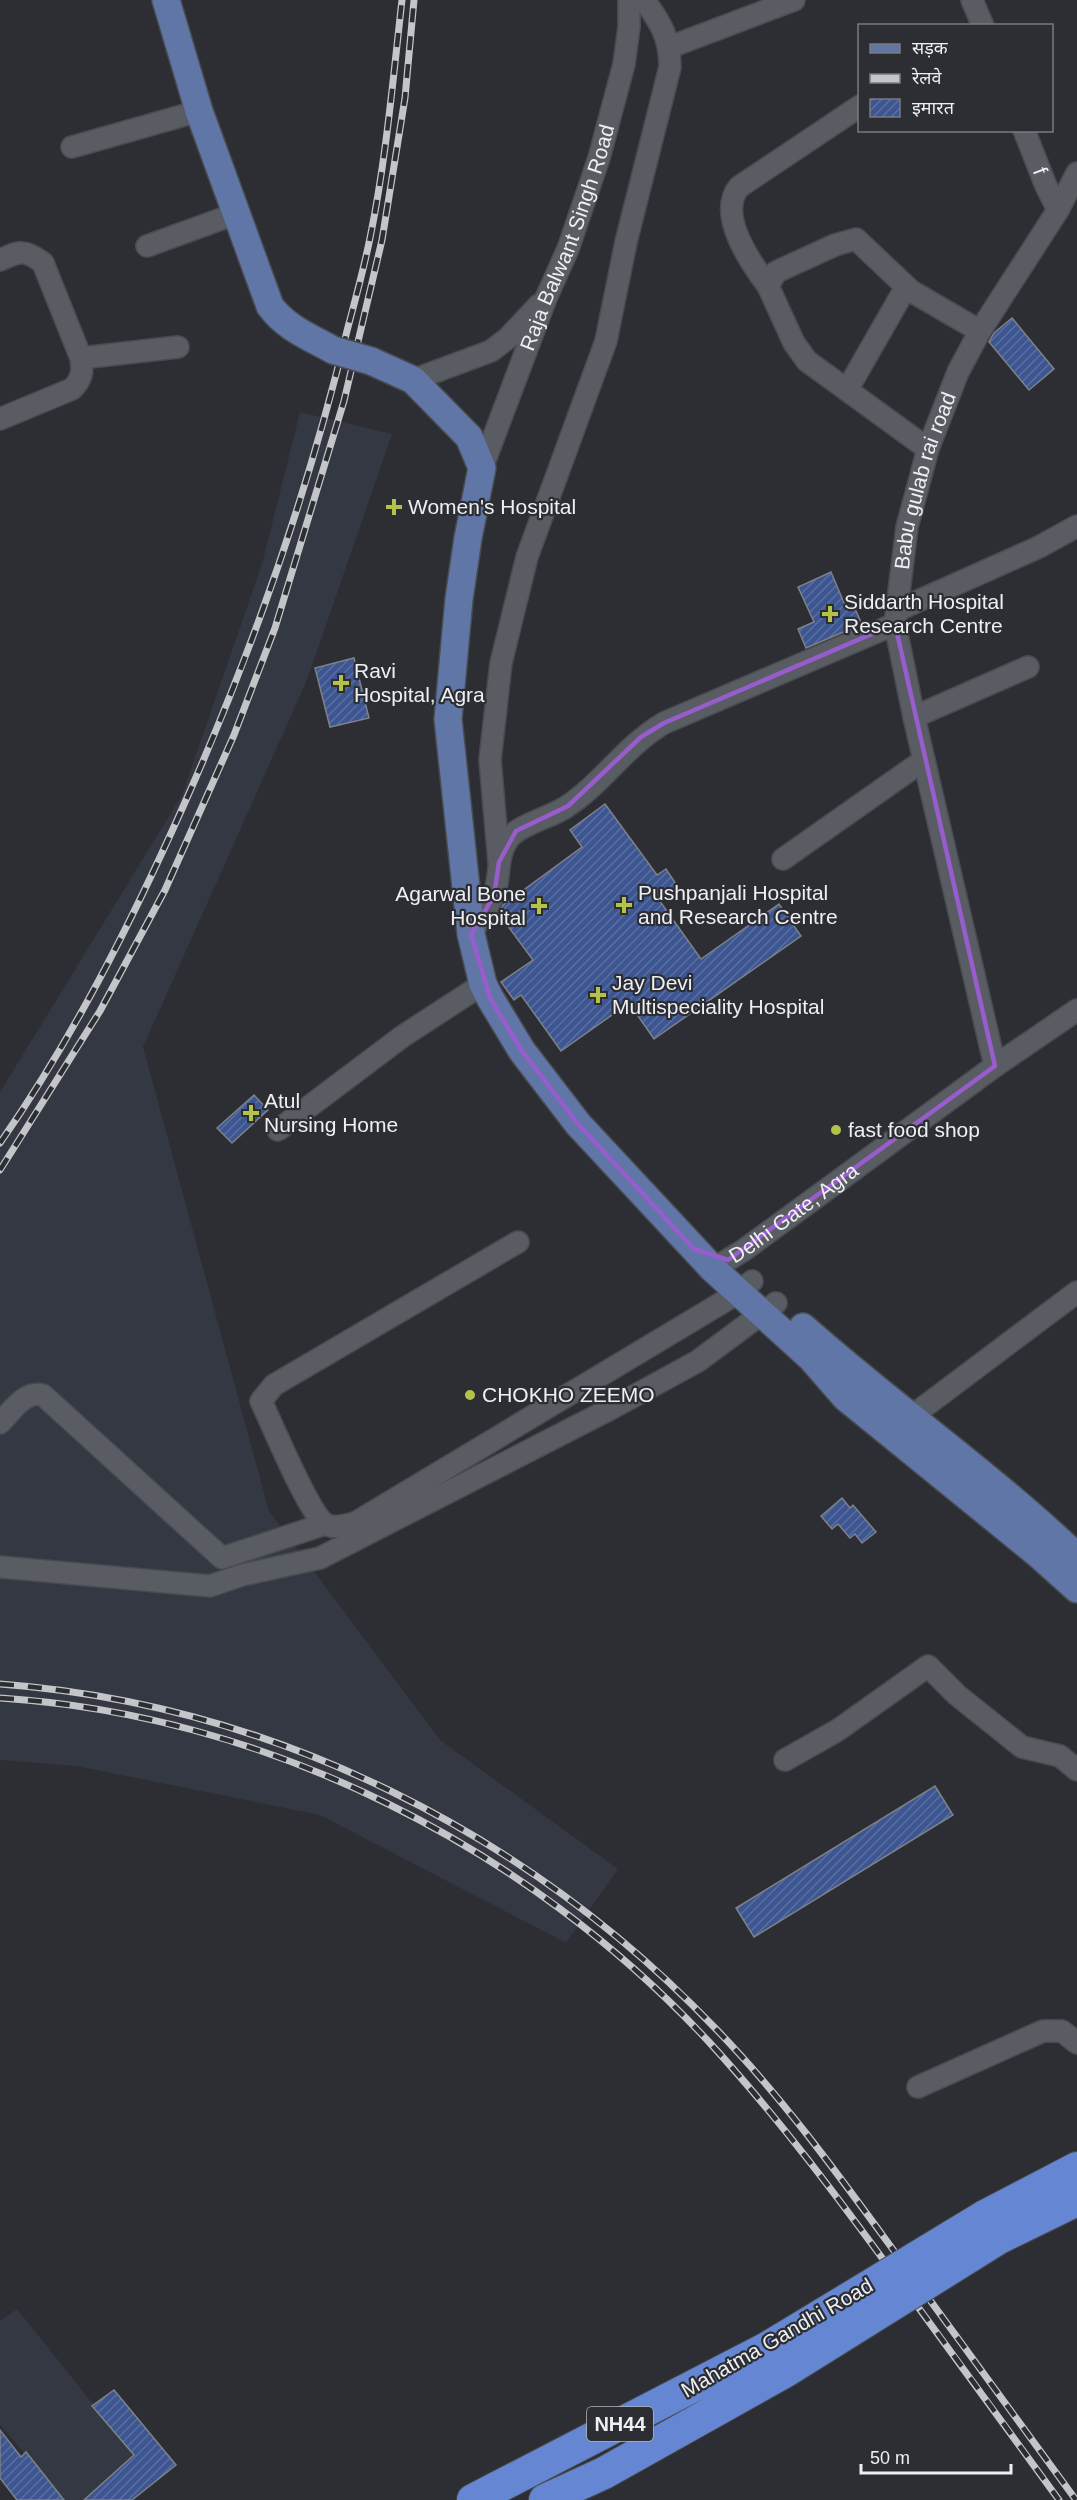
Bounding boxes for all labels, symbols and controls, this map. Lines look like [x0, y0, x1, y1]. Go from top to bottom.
legend [858, 24, 1053, 132]
text: सड़क [912, 38, 949, 58]
text: रेलवे [911, 67, 943, 88]
text: इमारत [912, 98, 955, 118]
street label: Raja Balwant Singh Road [515, 122, 618, 354]
street label: f [1029, 164, 1052, 178]
street label: Babu gulab rai road [890, 389, 960, 571]
place label: Women's Hospital [408, 495, 576, 518]
marker: Women's Hospital [385, 498, 403, 516]
place label: Siddarth Hospital Research Centre [844, 590, 1004, 637]
marker: Siddarth Hospital Research Centre [821, 605, 839, 623]
place label: Ravi Hospital, Agra [354, 659, 485, 706]
marker: Ravi Hospital, Agra [332, 674, 350, 692]
place label: Pushpanjali Hospital and Research Centre [638, 881, 838, 928]
place label: Agarwal Bone Hospital [395, 882, 526, 929]
marker: Pushpanjali Hospital and Research Centre [615, 896, 633, 914]
marker: Agarwal Bone Hospital [530, 897, 548, 915]
place label: Jay Devi Multispeciality Hospital [612, 971, 824, 1018]
marker: Jay Devi Multispeciality Hospital [589, 986, 607, 1004]
place label: Atul Nursing Home [264, 1089, 398, 1136]
marker: Atul Nursing Home [242, 1104, 260, 1122]
place label: fast food shop [848, 1118, 980, 1141]
marker: fast food shop [829, 1123, 843, 1137]
street label: Delhi Gate, Agra [725, 1158, 863, 1267]
place label: CHOKHO ZEEMO [482, 1383, 655, 1406]
marker: CHOKHO ZEEMO [463, 1388, 477, 1402]
street label: Mahatma Gandhi Road [677, 2273, 877, 2402]
road number: NH44 [587, 2407, 653, 2441]
scale bar [861, 2437, 1011, 2475]
text: 50 m [870, 2448, 910, 2468]

